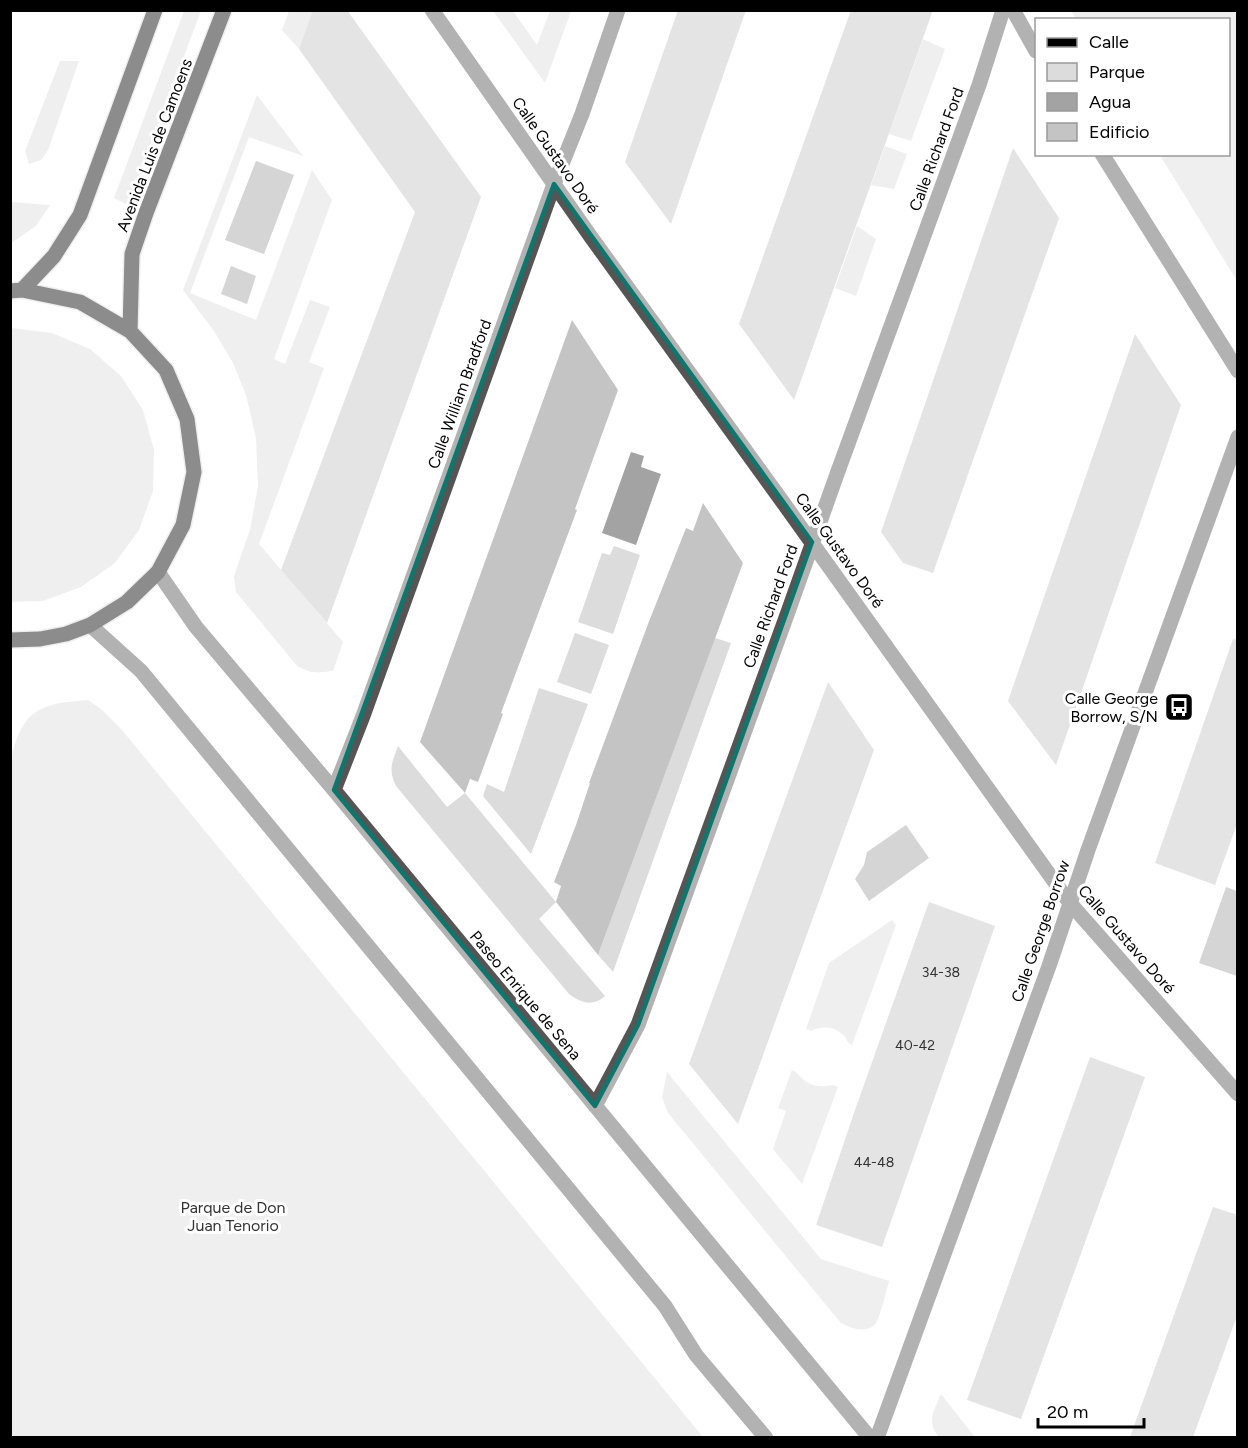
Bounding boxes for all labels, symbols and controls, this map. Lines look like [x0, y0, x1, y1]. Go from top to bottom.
legend [1035, 18, 1230, 156]
text: Calle [1089, 31, 1129, 53]
street label: Avenida Luis de Camoens [113, 56, 196, 234]
text: Parque [1089, 61, 1145, 83]
street label: Calle Richard Ford [905, 85, 968, 214]
text: Agua [1089, 91, 1131, 113]
street label: Calle Gustavo Doré [508, 93, 603, 217]
text: Edificio [1089, 121, 1150, 143]
street label: Calle William Bradford [424, 317, 495, 471]
street label: Calle Gustavo Doré [791, 489, 888, 612]
street label: Calle Richard Ford [739, 542, 802, 671]
place label: Calle George Borrow, S/N [1065, 689, 1158, 726]
bus stop icon: Calle George Borrow, S/N [1163, 691, 1195, 723]
street label: Calle George Borrow [1007, 857, 1074, 1004]
street label: Calle Gustavo Doré [1074, 881, 1179, 998]
street label: Paseo Enrique de Sena [466, 927, 585, 1064]
house number: 34-38 [922, 964, 960, 981]
house number: 40-42 [895, 1037, 935, 1054]
house number: 44-48 [854, 1154, 894, 1171]
park label: Parque de Don Juan Tenorio [181, 1198, 285, 1235]
scale bar [1038, 1391, 1144, 1429]
text: 20 m [1047, 1401, 1088, 1423]

